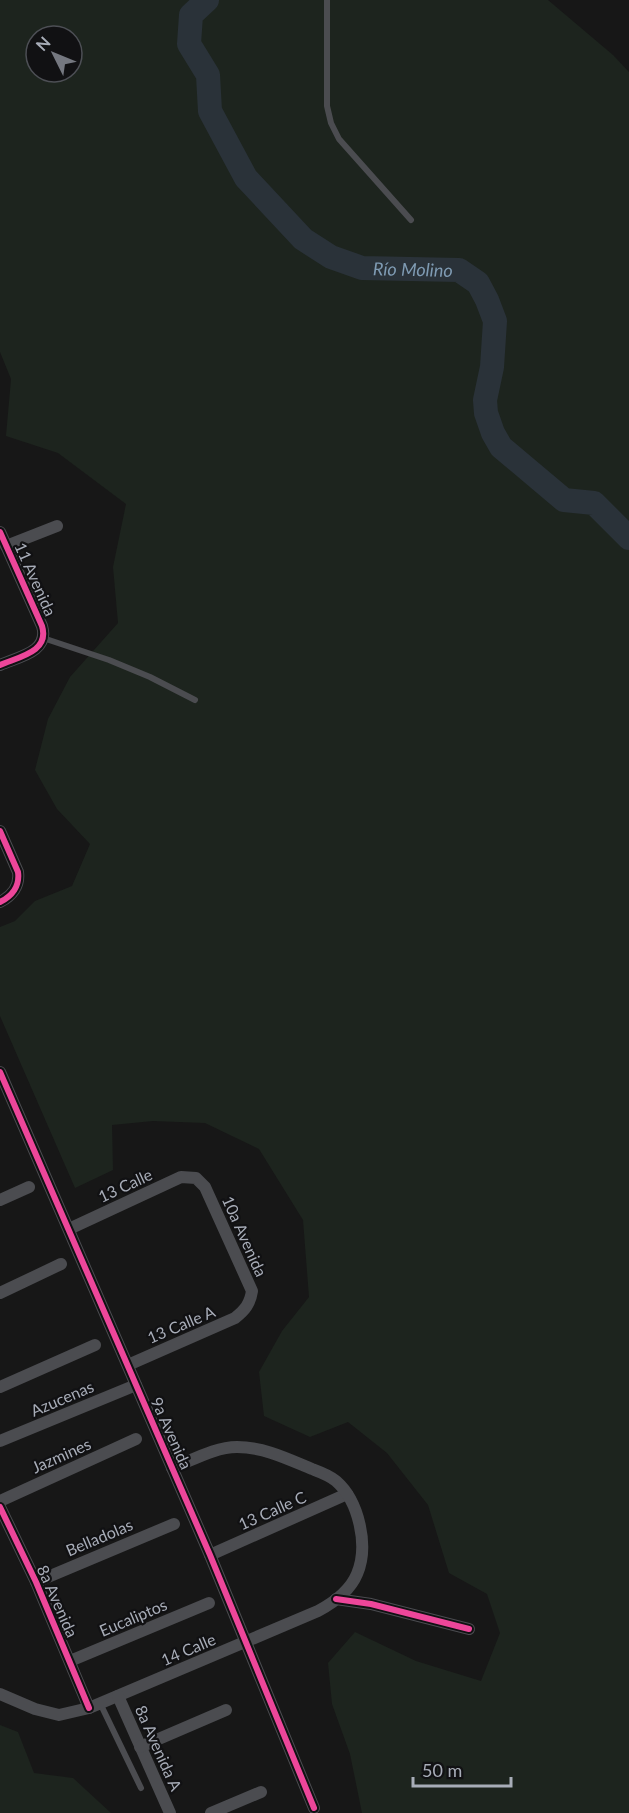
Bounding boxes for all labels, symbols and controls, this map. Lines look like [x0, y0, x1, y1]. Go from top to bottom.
north arrow [24, 24, 84, 84]
text: N [32, 32, 54, 54]
water label: Río Molino [373, 257, 453, 281]
street label: 11 Avenida [11, 539, 61, 619]
street label: 13 Calle [95, 1164, 155, 1206]
street label: 10a Avenida [219, 1193, 271, 1279]
street label: 13 Calle A [144, 1301, 218, 1347]
street label: Azucenas [28, 1376, 96, 1420]
street label: 9a Avenida [148, 1394, 196, 1472]
street label: Jazmines [28, 1433, 94, 1476]
street label: 13 Calle C [235, 1487, 309, 1533]
street label: Belladolas [63, 1514, 135, 1560]
street label: 8a Avenida [34, 1562, 82, 1640]
street label: Eucaliptos [96, 1594, 170, 1640]
street label: 14 Calle [158, 1629, 218, 1669]
street label: 8a Avenida A [132, 1702, 186, 1794]
scale bar [413, 1750, 510, 1788]
text: 50 m [422, 1759, 462, 1781]

